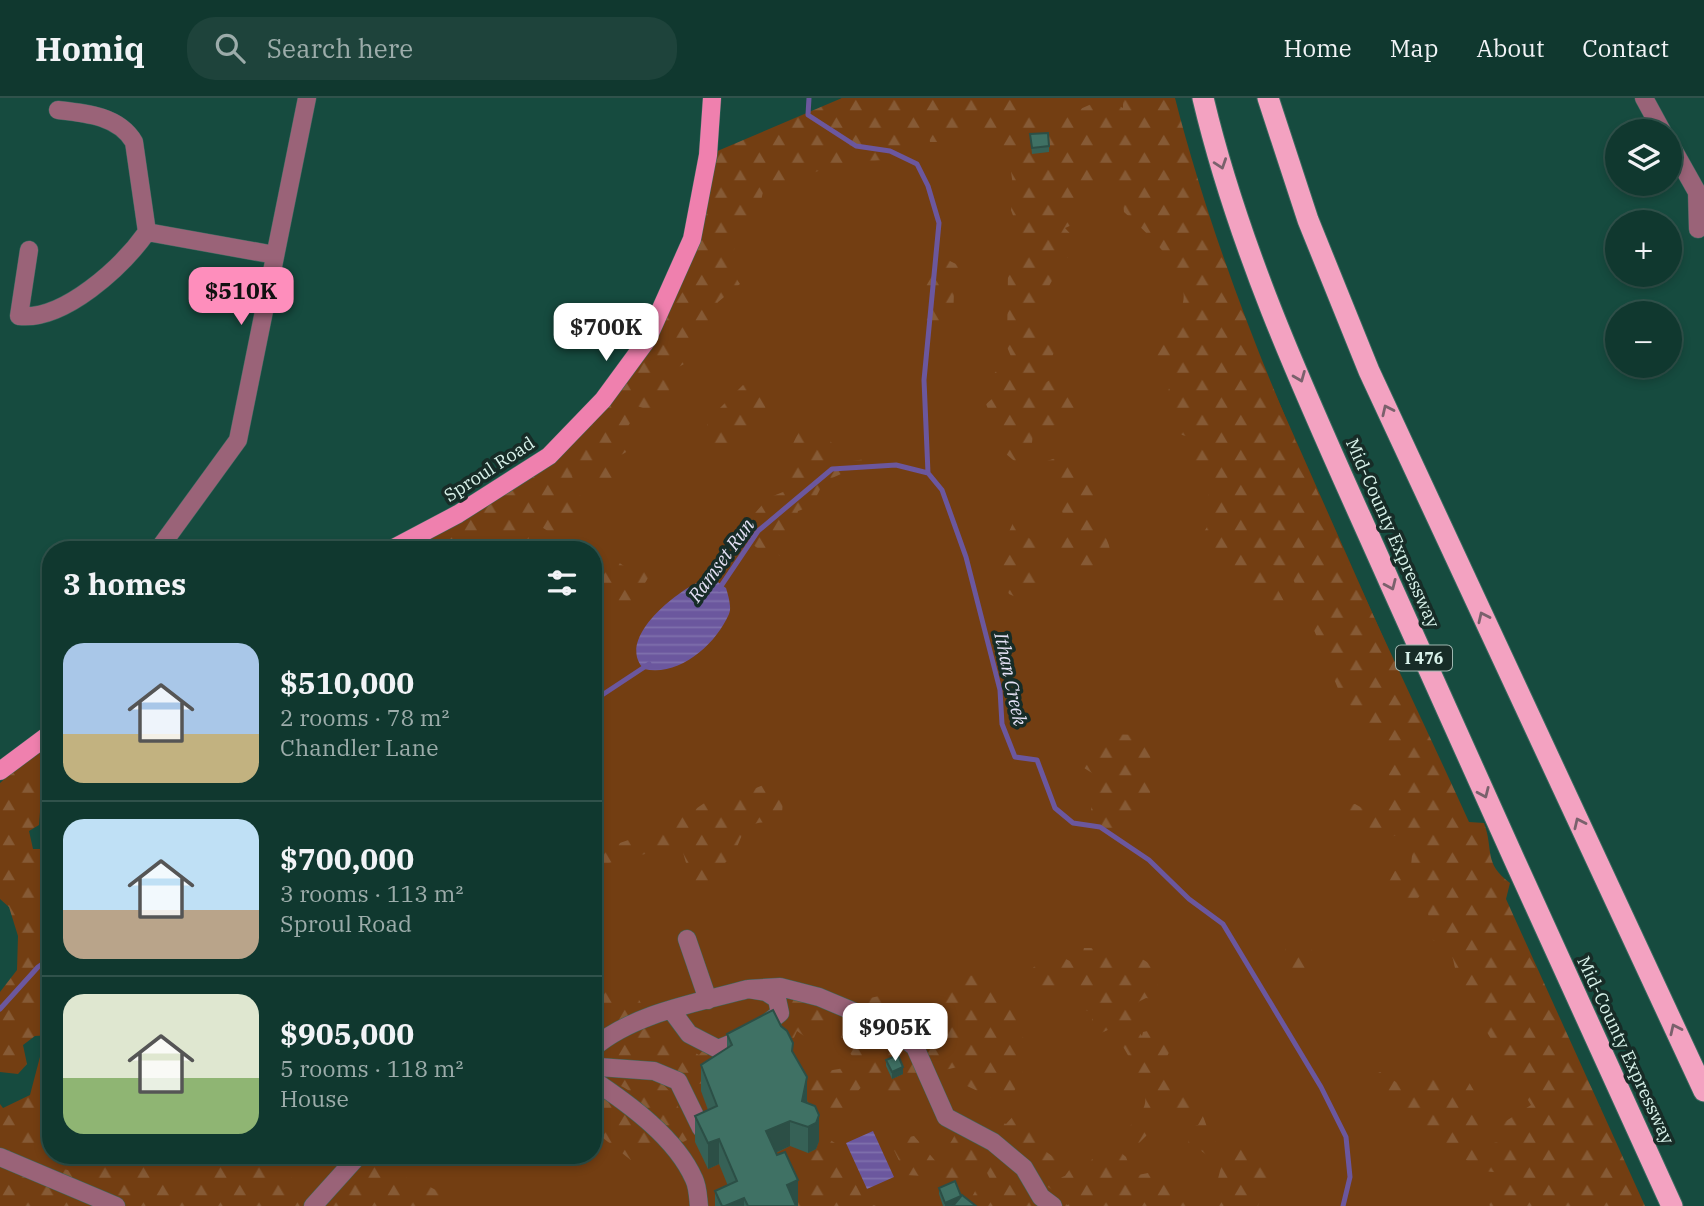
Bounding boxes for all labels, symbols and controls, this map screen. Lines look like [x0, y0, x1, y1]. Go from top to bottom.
search box [187, 17, 677, 80]
text: Homiq [35, 27, 145, 70]
icon: search [211, 29, 249, 67]
text: Search here [267, 31, 413, 65]
text: Home [1284, 32, 1352, 64]
text: Map [1390, 32, 1438, 64]
text: About [1476, 32, 1544, 64]
text: Contact [1582, 32, 1669, 64]
map controls [1605, 119, 1682, 378]
button: layers [1605, 119, 1682, 196]
one-way arrow [1212, 158, 1227, 170]
button: + [1605, 210, 1682, 287]
pin: $510K [192, 268, 290, 327]
text: $510K [205, 275, 277, 305]
button: − [1605, 301, 1682, 378]
pin: $700K [557, 303, 655, 363]
text: $700K [570, 311, 642, 341]
one-way arrow [1291, 370, 1305, 382]
one-way arrow [1382, 405, 1396, 417]
street label: Sproul Road [439, 431, 539, 507]
street label: Mid-County Expressway [1341, 435, 1445, 632]
water label: Ramset Run [682, 513, 759, 607]
text: 3 homes [63, 564, 186, 603]
icon: filters [543, 564, 581, 602]
one-way arrow [1383, 578, 1397, 590]
one-way arrow [1477, 611, 1491, 624]
water label: Ithan Creek [989, 629, 1033, 729]
road number: I 476 [1396, 646, 1452, 670]
text: $510,000 [280, 663, 414, 702]
icon: home [119, 671, 203, 755]
text: 2 rooms · 78 m² [280, 702, 450, 732]
text: Chandler Lane [280, 732, 439, 762]
one-way arrow [1476, 786, 1490, 798]
one-way arrow [1573, 818, 1587, 830]
text: $700,000 [280, 839, 414, 878]
icon: home [119, 847, 203, 931]
text: 3 rooms · 113 m² [280, 878, 463, 908]
text: Sproul Road [280, 908, 412, 938]
street label: Mid-County Expressway [1572, 952, 1680, 1148]
pin: $905K [846, 1004, 944, 1063]
text: $905K [859, 1011, 931, 1041]
text: $905,000 [280, 1014, 414, 1053]
icon: home [119, 1022, 203, 1106]
one-way arrow [1669, 1024, 1683, 1036]
text: 5 rooms · 118 m² [280, 1053, 463, 1083]
text: House [280, 1083, 349, 1113]

